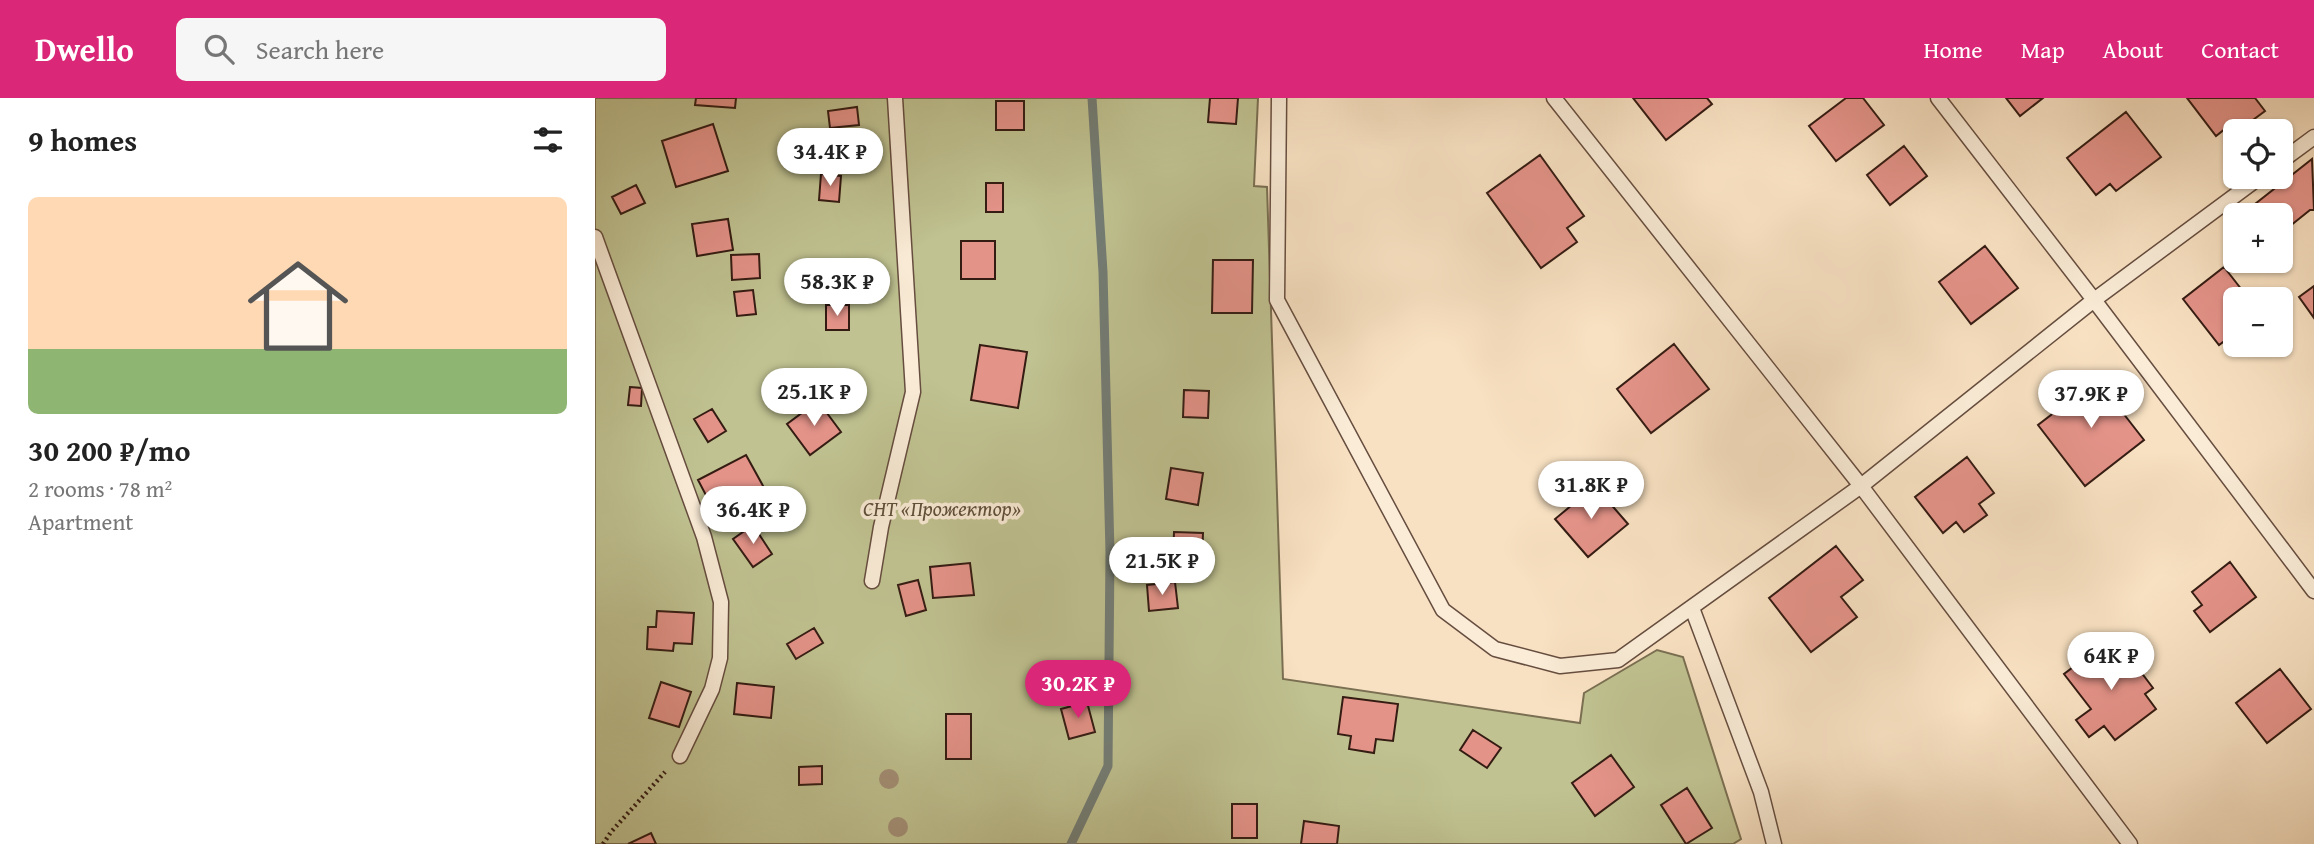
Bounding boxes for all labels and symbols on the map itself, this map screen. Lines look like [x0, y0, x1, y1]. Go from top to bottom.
pin: 34.4K ₽ [765, 129, 895, 188]
pin: 58.3K ₽ [772, 258, 902, 318]
pin: 25.1K ₽ [749, 368, 879, 428]
pin: 37.9K ₽ [2026, 370, 2156, 430]
pin: 31.8K ₽ [1526, 462, 1656, 521]
pin: 36.4K ₽ [688, 486, 818, 546]
park label: СНТ «Прожектор» [863, 493, 1021, 524]
pin: 21.5K ₽ [1097, 538, 1227, 597]
pin: 64K ₽ [2062, 632, 2160, 692]
pin: 30.2K ₽ [1013, 660, 1143, 720]

